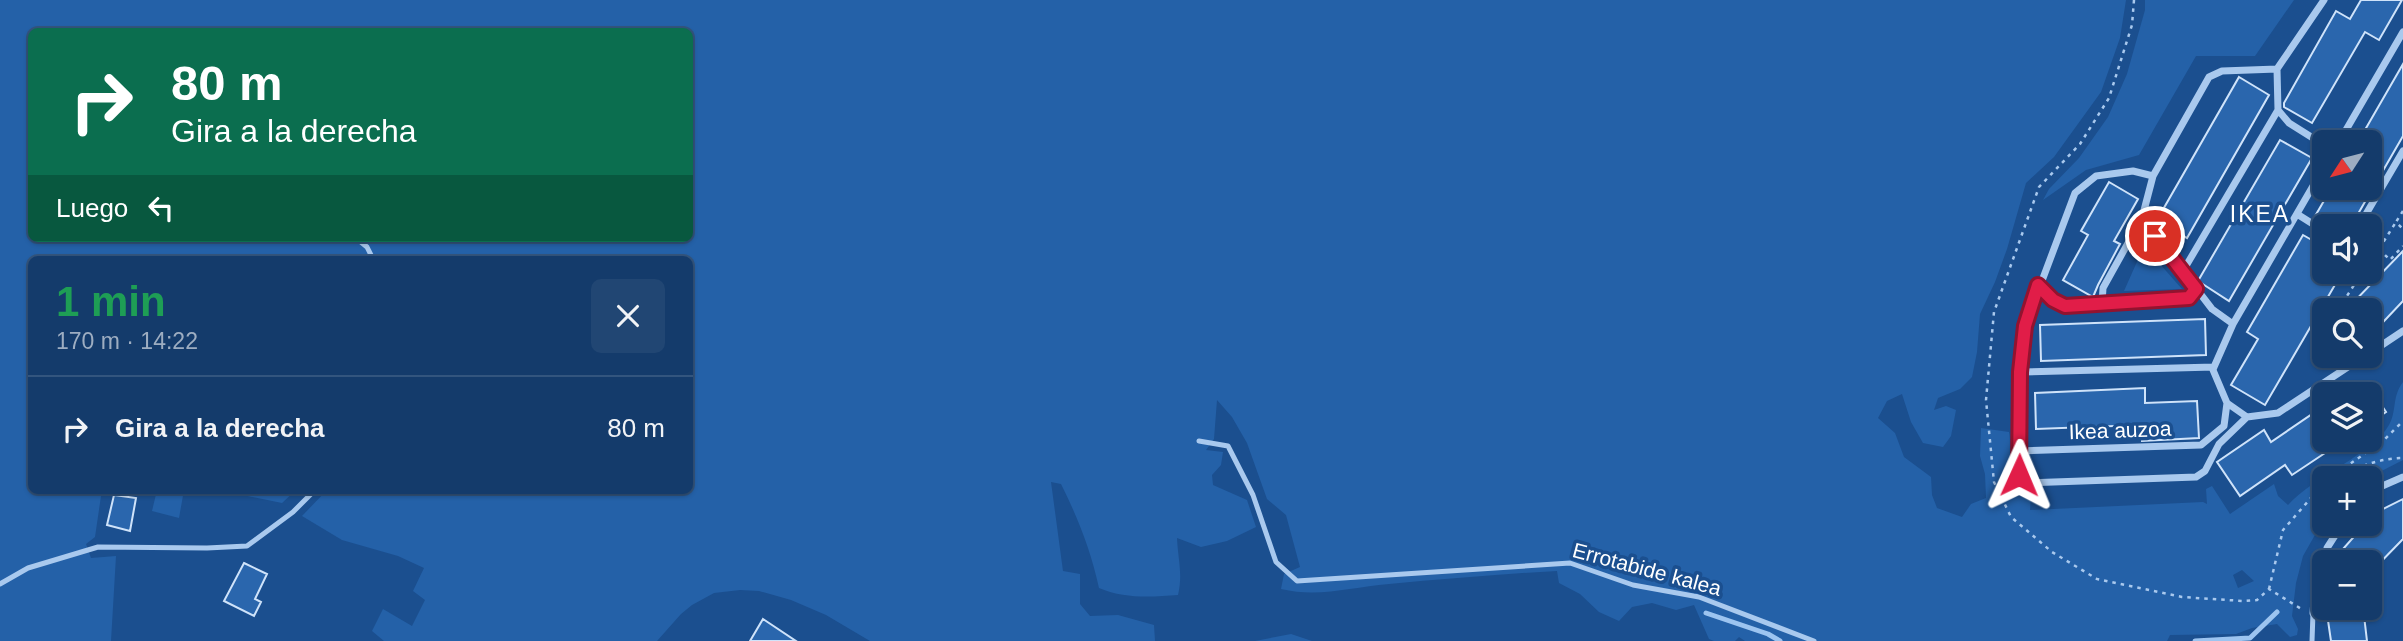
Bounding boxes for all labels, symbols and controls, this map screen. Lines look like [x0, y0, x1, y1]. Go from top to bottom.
icon: right [56, 56, 147, 147]
text: 80 m [171, 56, 283, 110]
text: Gira a la derecha [171, 113, 416, 149]
north arrow [2312, 130, 2382, 200]
map controls [2312, 130, 2382, 620]
icon: left [142, 189, 180, 227]
text: Luego [56, 193, 128, 223]
district label: IKEA [2230, 201, 2290, 227]
pin [2125, 206, 2185, 266]
button: sound [2312, 214, 2382, 284]
icon: arrive [2136, 217, 2174, 255]
text: 1 min [56, 278, 166, 325]
button: close [591, 279, 665, 353]
button: search [2312, 298, 2382, 368]
text: 170 m · 14:22 [56, 328, 198, 354]
button: layers [2312, 382, 2382, 452]
icon: right [56, 410, 94, 448]
text: Gira a la derecha [115, 413, 325, 443]
text: 80 m [607, 413, 665, 443]
street label: Ikea auzoa [2068, 417, 2172, 443]
position arrow [1982, 438, 2056, 512]
button: + [2312, 466, 2382, 536]
street label: Errotabide kalea [1570, 538, 1724, 600]
button: − [2312, 550, 2382, 620]

